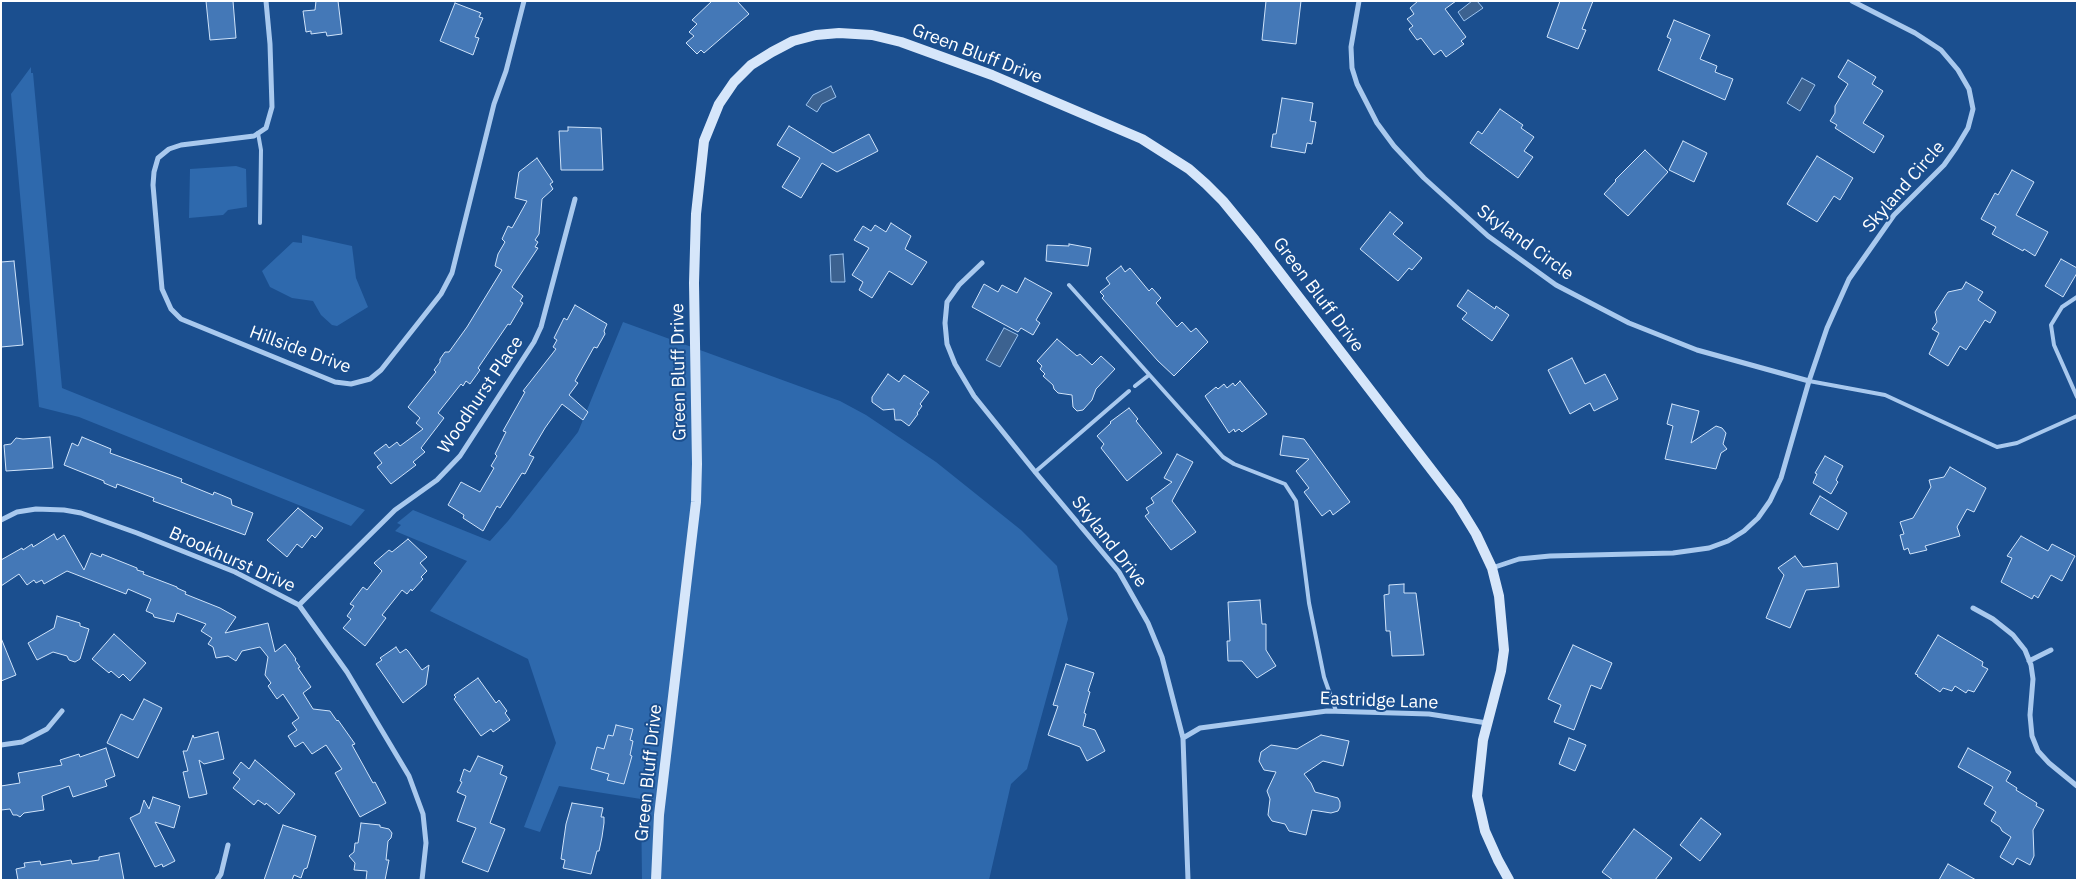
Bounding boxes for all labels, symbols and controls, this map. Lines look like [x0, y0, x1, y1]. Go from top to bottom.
street label: Green Bluff Drive [909, 19, 1045, 89]
street label: Skyland Circle [1858, 137, 1950, 237]
street label: Skyland Circle [1472, 201, 1578, 285]
street label: Green Bluff Drive [1268, 233, 1368, 357]
street label: Green Bluff Drive [667, 303, 691, 441]
street label: Hillside Drive [246, 322, 354, 378]
street label: Woodhurst Place [434, 332, 528, 458]
street label: Skyland Drive [1067, 492, 1151, 592]
street label: Brookhurst Drive [166, 522, 298, 598]
street label: Eastridge Lane [1319, 688, 1439, 714]
street label: Green Bluff Drive [631, 703, 667, 843]

